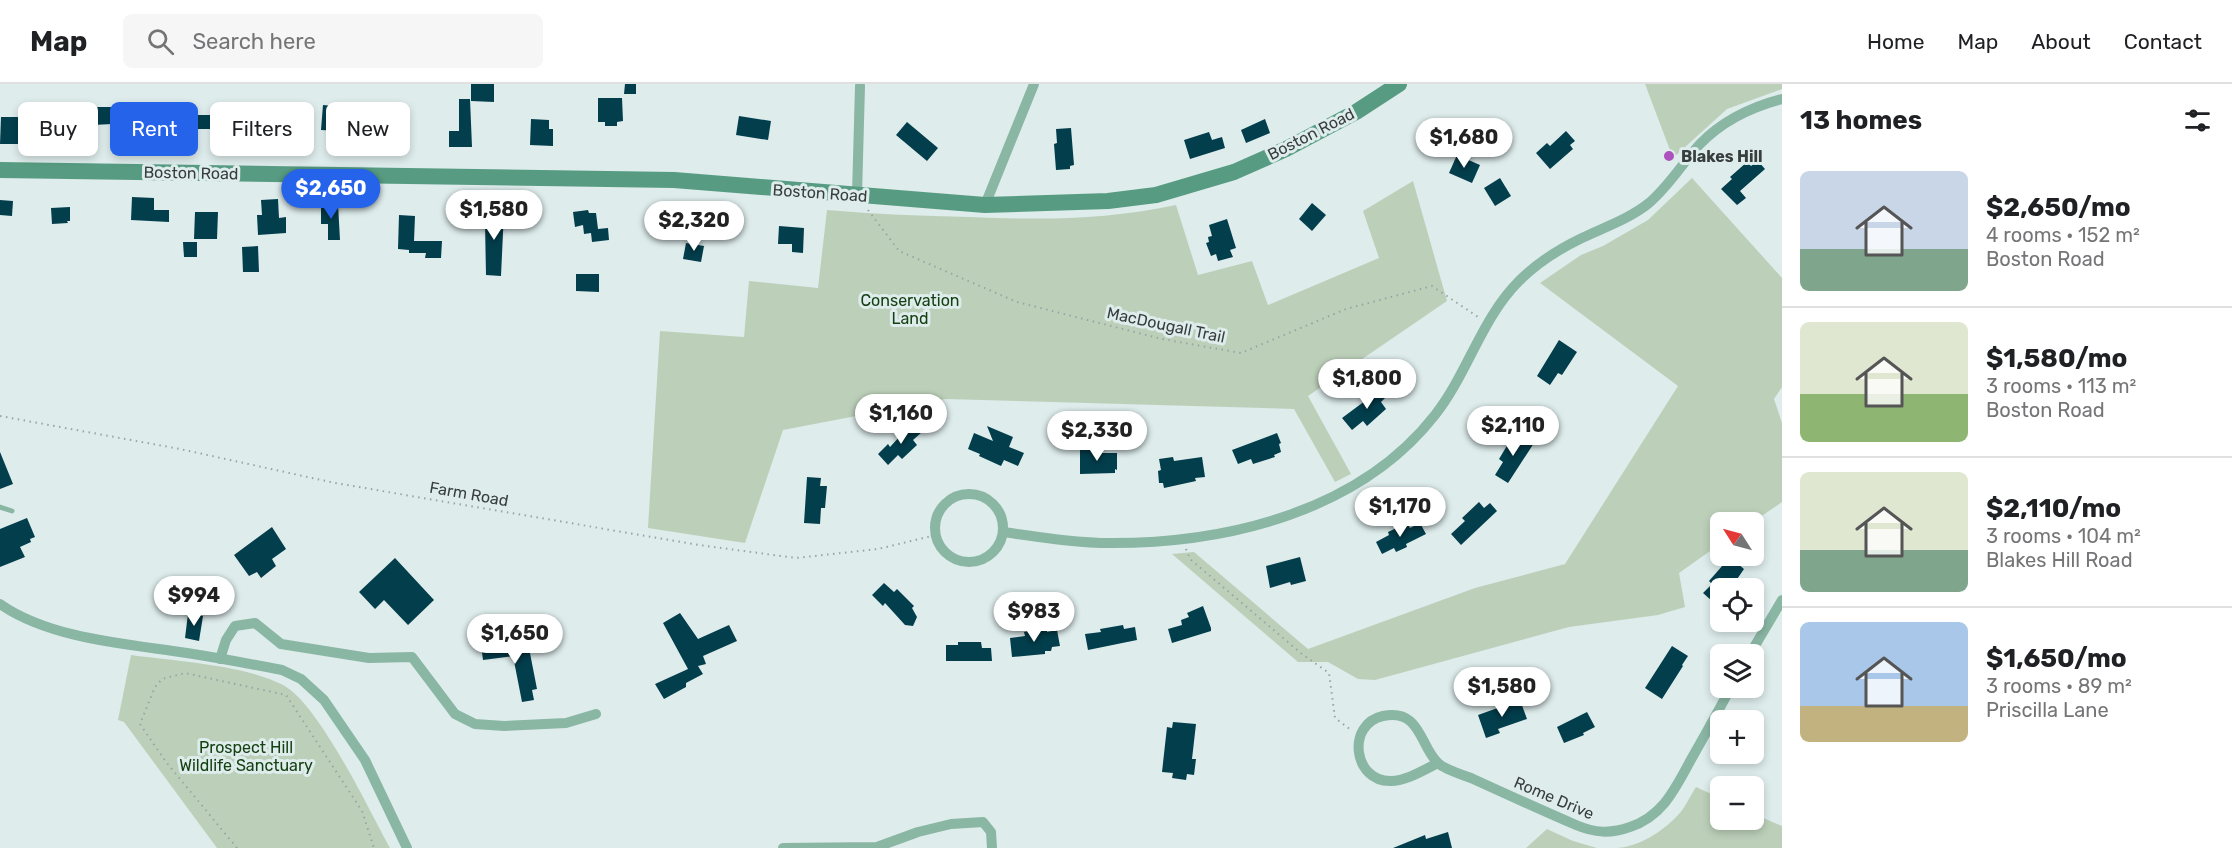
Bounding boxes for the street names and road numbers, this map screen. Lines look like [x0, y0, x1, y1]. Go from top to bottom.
street label: Boston Road [1264, 104, 1358, 164]
street label: Boston Road [143, 163, 239, 183]
street label: Boston Road [772, 180, 868, 206]
street label: MacDougall Trail [1105, 303, 1227, 347]
street label: Farm Road [428, 478, 510, 510]
street label: Rome Drive [1511, 773, 1597, 823]

